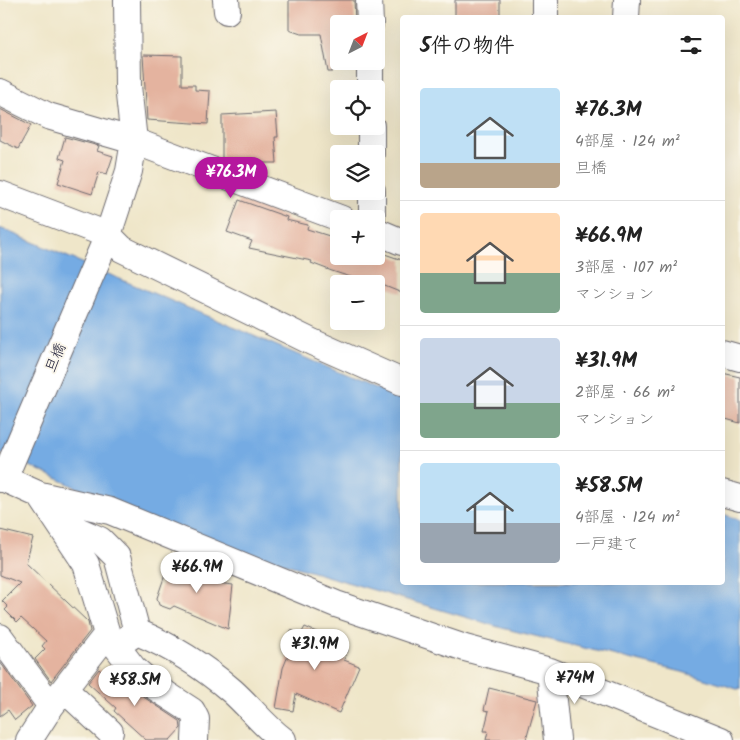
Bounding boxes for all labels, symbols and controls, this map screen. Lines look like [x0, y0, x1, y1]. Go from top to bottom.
north arrow [330, 15, 385, 70]
map controls [330, 15, 385, 330]
text: 5件の物件 [420, 30, 515, 63]
icon: filters [677, 31, 705, 59]
button: locate [330, 80, 385, 135]
text: ¥76.3M [575, 94, 642, 127]
icon: home [460, 108, 520, 168]
text: 4部屋 · 124 m² [575, 129, 680, 154]
button: layers [330, 145, 385, 200]
pin: ¥76.3M [190, 156, 272, 199]
text: 旦橋 [575, 156, 607, 181]
text: ¥76.3M [206, 160, 256, 185]
button: + [330, 210, 385, 265]
text: ¥66.9M [575, 220, 642, 253]
icon: home [460, 233, 520, 293]
text: 3部屋 · 107 m² [575, 255, 677, 280]
button: − [330, 275, 385, 330]
text: マンション [575, 282, 654, 307]
street label: 旦橋 [39, 339, 73, 377]
text: ¥31.9M [575, 345, 637, 378]
icon: home [460, 358, 520, 418]
text: 2部屋 · 66 m² [575, 380, 675, 405]
text: マンション [575, 407, 654, 432]
text: ¥58.5M [575, 470, 642, 503]
icon: home [460, 483, 520, 543]
text: 4部屋 · 124 m² [575, 505, 680, 530]
text: 一戸建て [575, 532, 639, 557]
pin: ¥66.9M [156, 552, 238, 594]
text: ¥66.9M [171, 555, 223, 580]
pin: ¥31.9M [274, 628, 356, 671]
text: ¥31.9M [291, 632, 339, 657]
pin: ¥74M [545, 662, 605, 705]
pin: ¥58.5M [94, 664, 176, 707]
text: ¥74M [556, 666, 594, 691]
text: ¥58.5M [109, 668, 161, 693]

